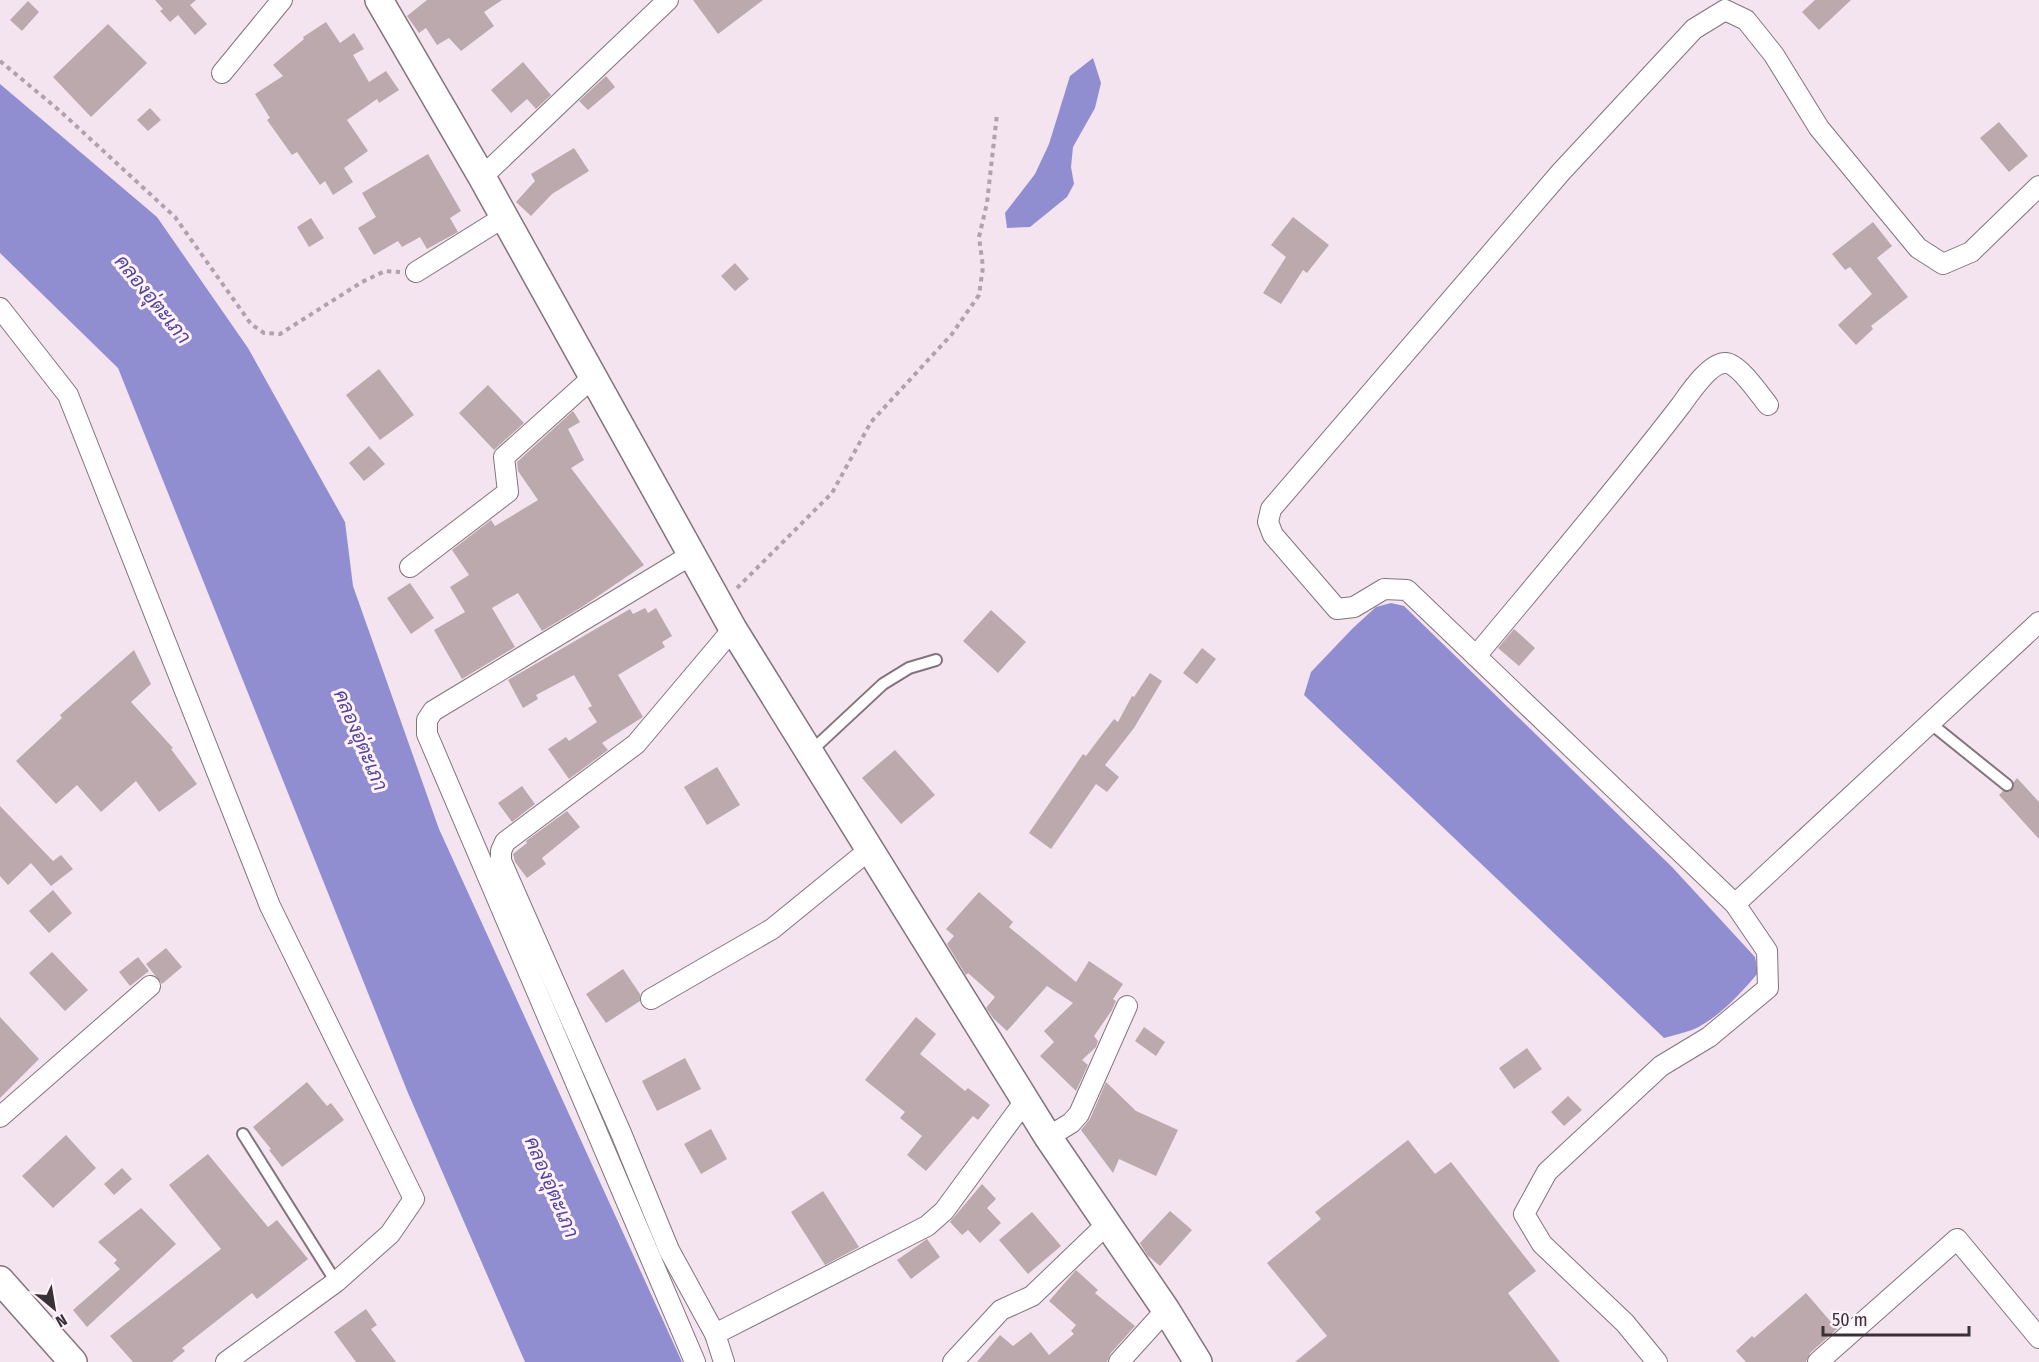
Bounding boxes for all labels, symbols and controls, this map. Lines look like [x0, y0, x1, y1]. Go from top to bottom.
water label: คลองอุ่ตะเภา [108, 250, 196, 349]
water label: คลองอุ่ตะเภา [327, 686, 393, 795]
water label: คลองอุ่ตะเภา [518, 1133, 584, 1242]
north arrow [24, 1278, 84, 1338]
scale bar [1823, 1299, 1968, 1337]
text: 50 m [1832, 1309, 1868, 1331]
text: N [52, 1310, 70, 1331]

